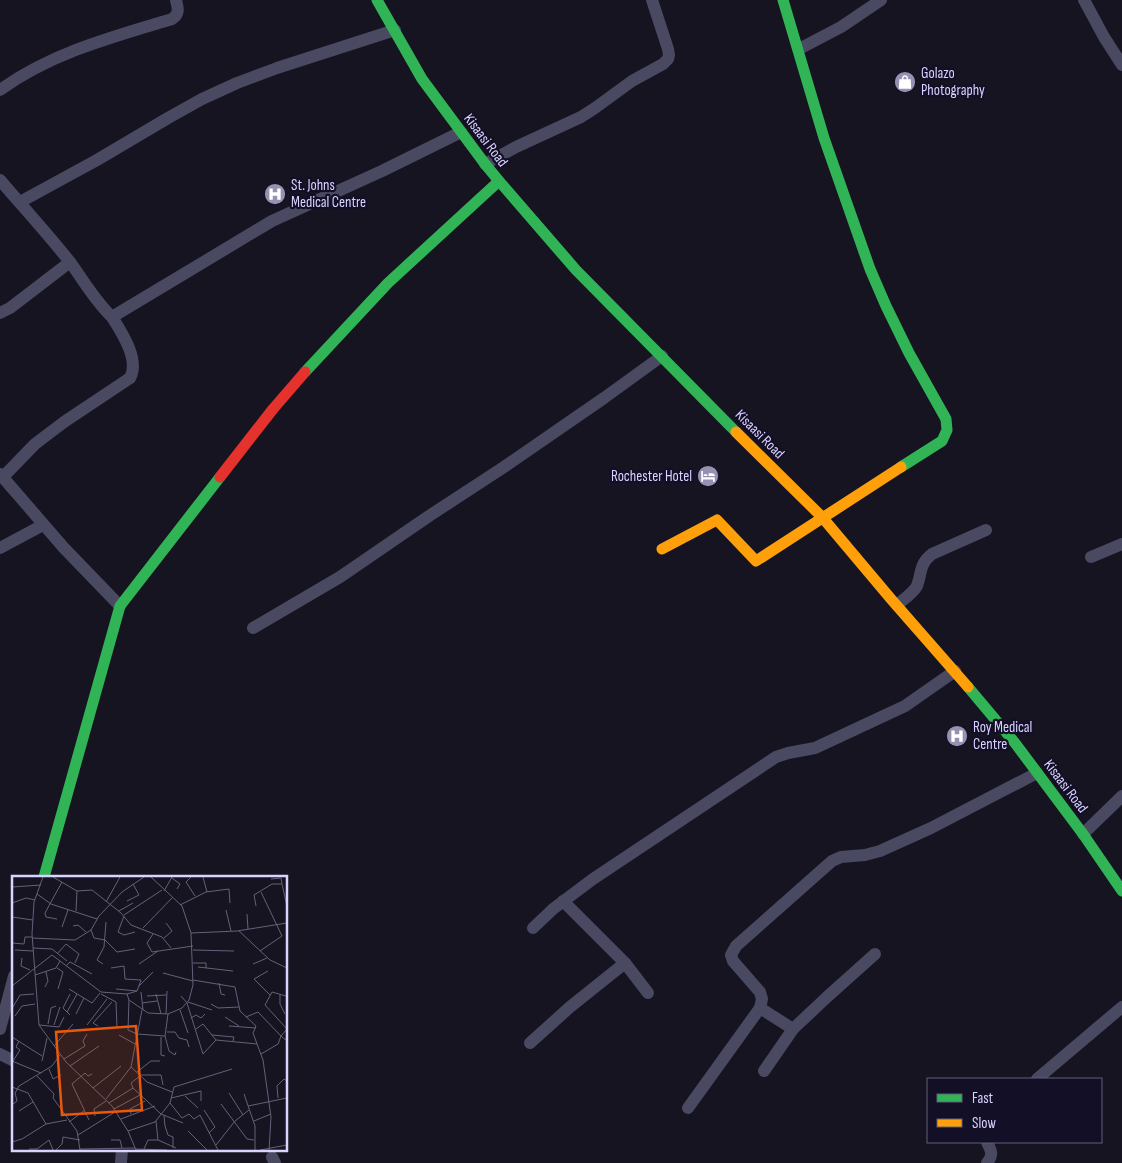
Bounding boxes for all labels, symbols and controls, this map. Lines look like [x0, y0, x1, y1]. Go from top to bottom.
place label: Golazo Photography [921, 64, 985, 100]
shop icon: Golazo Photography [893, 70, 917, 94]
street label: Kisaasi Road [459, 110, 512, 171]
place label: St. Johns Medical Centre [291, 176, 366, 212]
hospital icon: St. Johns Medical Centre [263, 182, 287, 206]
street label: Kisaasi Road [731, 406, 788, 463]
hotel icon: Rochester Hotel [696, 464, 720, 488]
place label: Rochester Hotel [611, 467, 692, 486]
place label: Roy Medical Centre [973, 718, 1032, 754]
hospital icon: Roy Medical Centre [945, 724, 969, 748]
street label: Kisaasi Road [1039, 756, 1092, 817]
inset map [12, 876, 288, 1150]
legend [927, 1078, 1102, 1143]
text: Fast [972, 1089, 994, 1108]
text: Slow [972, 1114, 996, 1133]

